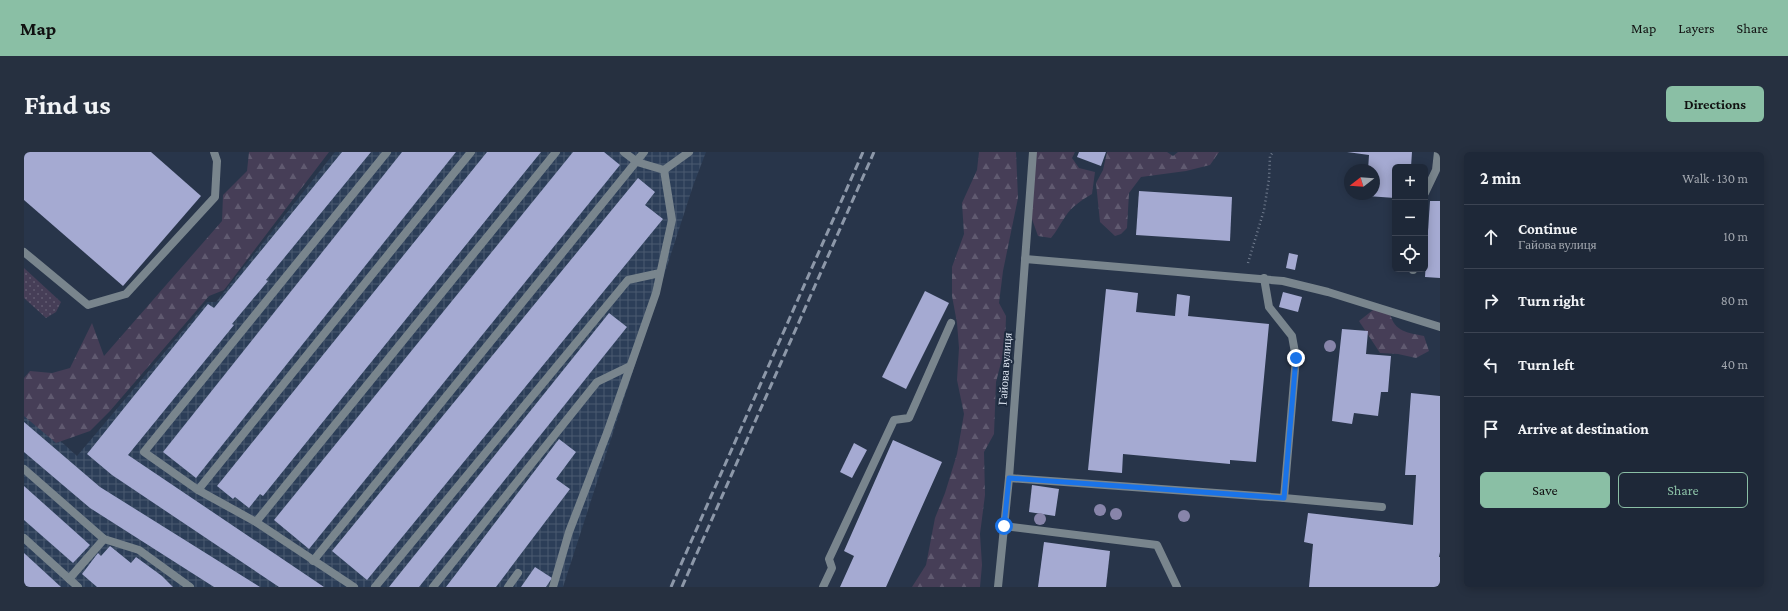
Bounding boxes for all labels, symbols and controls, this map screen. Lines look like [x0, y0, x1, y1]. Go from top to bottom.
text: Map [20, 18, 56, 39]
text: Map [1631, 20, 1656, 36]
text: Layers [1678, 20, 1715, 36]
text: Share [1737, 20, 1768, 36]
button: Directions [1666, 86, 1764, 122]
text: Find us [24, 89, 111, 120]
north arrow [1344, 164, 1380, 200]
map controls [1392, 164, 1428, 272]
button: + [1392, 164, 1428, 200]
text: 2 min [1480, 169, 1521, 188]
text: Walk · 130 m [1682, 171, 1748, 186]
button: − [1392, 200, 1428, 236]
text: Continue [1518, 221, 1577, 237]
icon: ahead [1480, 226, 1502, 248]
text: 10 m [1723, 229, 1748, 244]
button: locate [1392, 236, 1428, 272]
text: Гайова вулиця [1518, 237, 1597, 252]
icon: right [1480, 290, 1502, 312]
text: Turn right [1518, 293, 1585, 309]
text: 80 m [1721, 293, 1748, 308]
street label: Гайова вулиця [995, 332, 1015, 406]
route end [1287, 349, 1305, 367]
icon: left [1480, 354, 1502, 376]
text: Turn left [1518, 357, 1574, 373]
text: 40 m [1721, 357, 1748, 372]
icon: arrive [1480, 418, 1502, 440]
text: Arrive at destination [1518, 421, 1649, 437]
button: Save [1480, 472, 1610, 508]
button: Share [1618, 472, 1748, 508]
route start [995, 517, 1013, 535]

